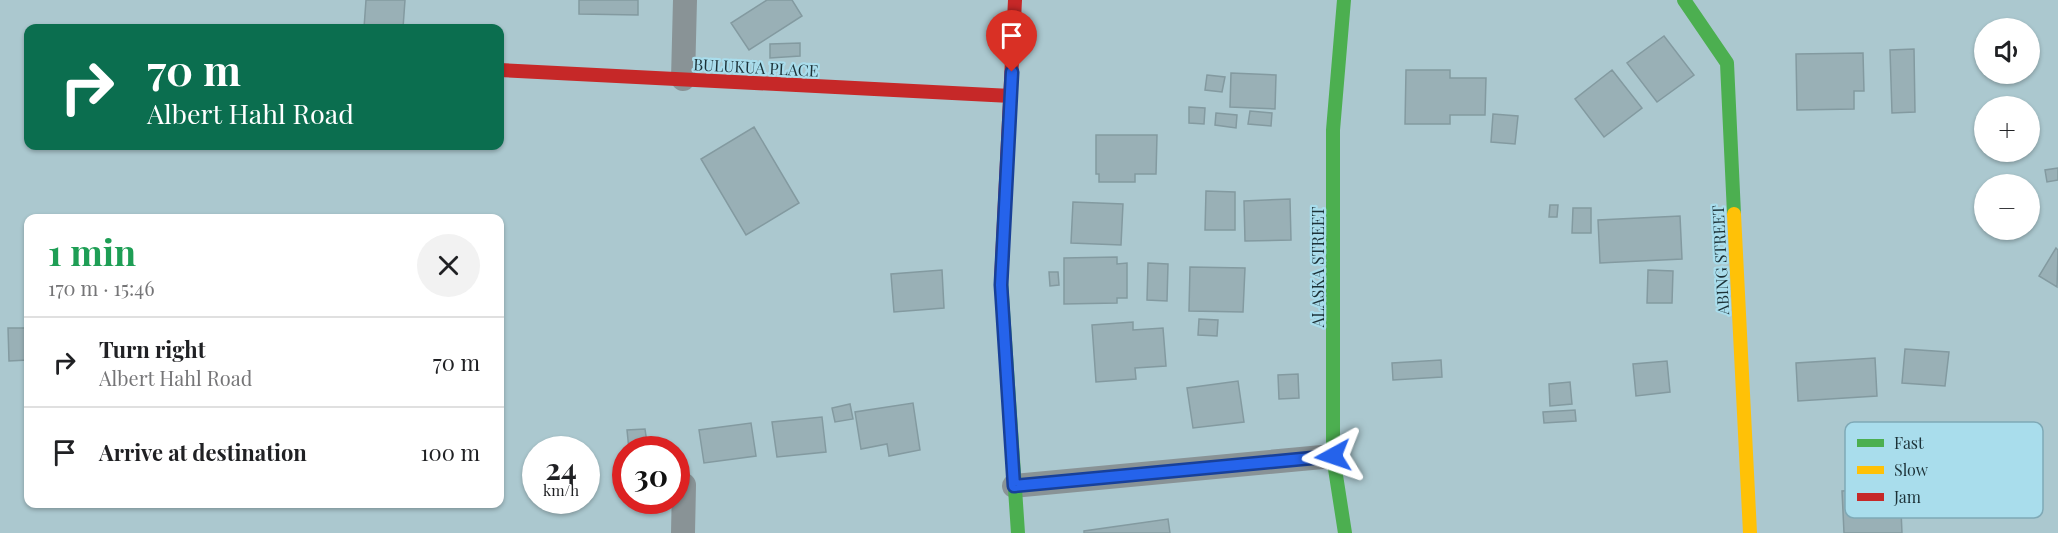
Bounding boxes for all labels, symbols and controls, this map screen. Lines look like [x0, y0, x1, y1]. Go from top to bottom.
pin [986, 10, 1037, 72]
map controls [1974, 18, 2040, 240]
button: sound [1974, 18, 2040, 84]
icon: arrive [995, 19, 1028, 52]
text: 70 m [147, 41, 241, 97]
icon: right [48, 48, 126, 126]
street label: BULUKUA PLACE [693, 53, 819, 81]
text: Albert Hahl Road [147, 95, 354, 131]
button: + [1974, 96, 2040, 162]
button: − [1974, 174, 2040, 240]
street label: ABING STREET [1707, 205, 1733, 316]
street label: ALASKA STREET [1307, 207, 1328, 328]
text: 1 min [48, 227, 136, 275]
button: close [417, 234, 480, 297]
text: 170 m · 15:46 [48, 274, 155, 301]
text: Turn right [99, 334, 205, 364]
icon: right [48, 346, 81, 379]
text: 70 m [433, 347, 480, 377]
text: Albert Hahl Road [99, 364, 252, 391]
legend [1845, 422, 2043, 518]
position arrow [1301, 424, 1365, 488]
text: Fast [1894, 432, 1924, 453]
icon: arrive [48, 436, 81, 469]
speed limit sign: 30 [612, 436, 690, 514]
text: Arrive at destination [99, 437, 307, 467]
text: 100 m [420, 437, 480, 467]
text: 24 [545, 448, 577, 488]
text: Slow [1894, 459, 1929, 480]
text: km/h [543, 480, 579, 500]
text: Jam [1893, 486, 1921, 507]

